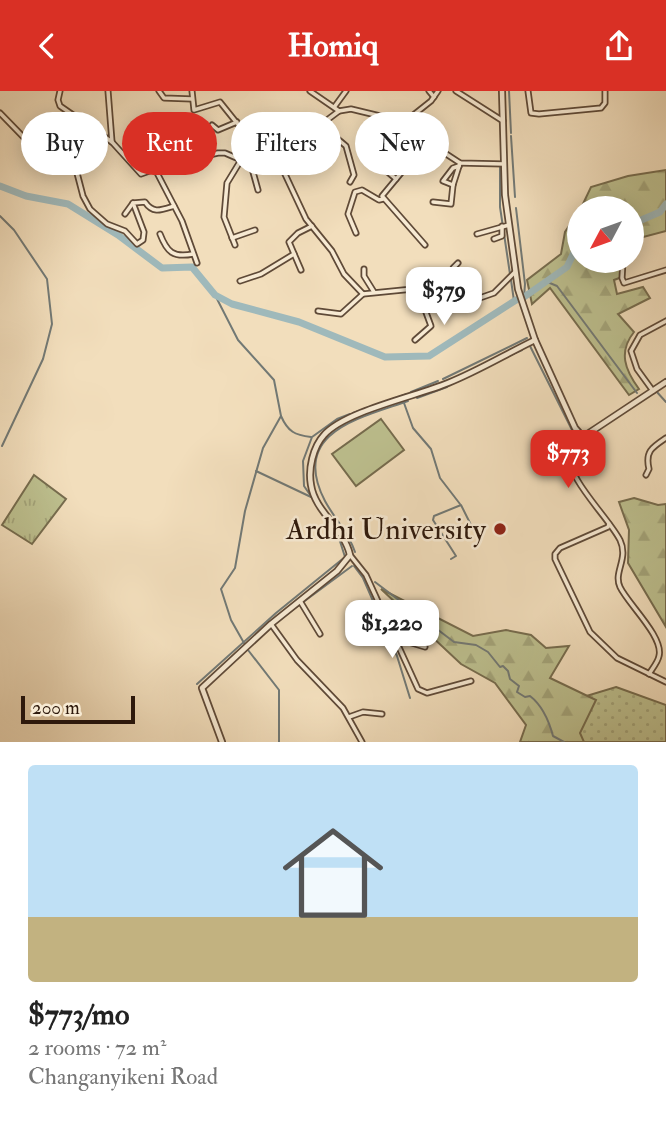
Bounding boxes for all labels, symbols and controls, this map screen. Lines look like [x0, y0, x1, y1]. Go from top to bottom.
text: Homiq [287, 26, 379, 66]
icon: back [28, 27, 66, 65]
icon: share [600, 27, 638, 65]
chip: Buy [21, 112, 108, 175]
chip: Rent [122, 112, 217, 175]
chip: Filters [231, 112, 341, 175]
chip: New [355, 112, 449, 175]
north arrow [567, 196, 644, 273]
map controls [567, 196, 644, 273]
pin: $379 [403, 267, 485, 327]
text: $379 [422, 275, 466, 304]
pin: $773 [527, 431, 609, 490]
text: $773 [547, 438, 589, 467]
place label: Ardhi University [285, 511, 487, 548]
marker: Ardhi University [492, 521, 508, 537]
pin: $1,220 [335, 601, 449, 660]
text: $1,220 [361, 608, 423, 637]
scale bar [21, 693, 135, 725]
text: 200 m [32, 696, 80, 720]
icon: home [270, 810, 396, 936]
text: $773/mo [28, 996, 129, 1033]
text: 2 rooms · 72 m² [28, 1033, 166, 1062]
text: Changanyikeni Road [28, 1062, 218, 1091]

